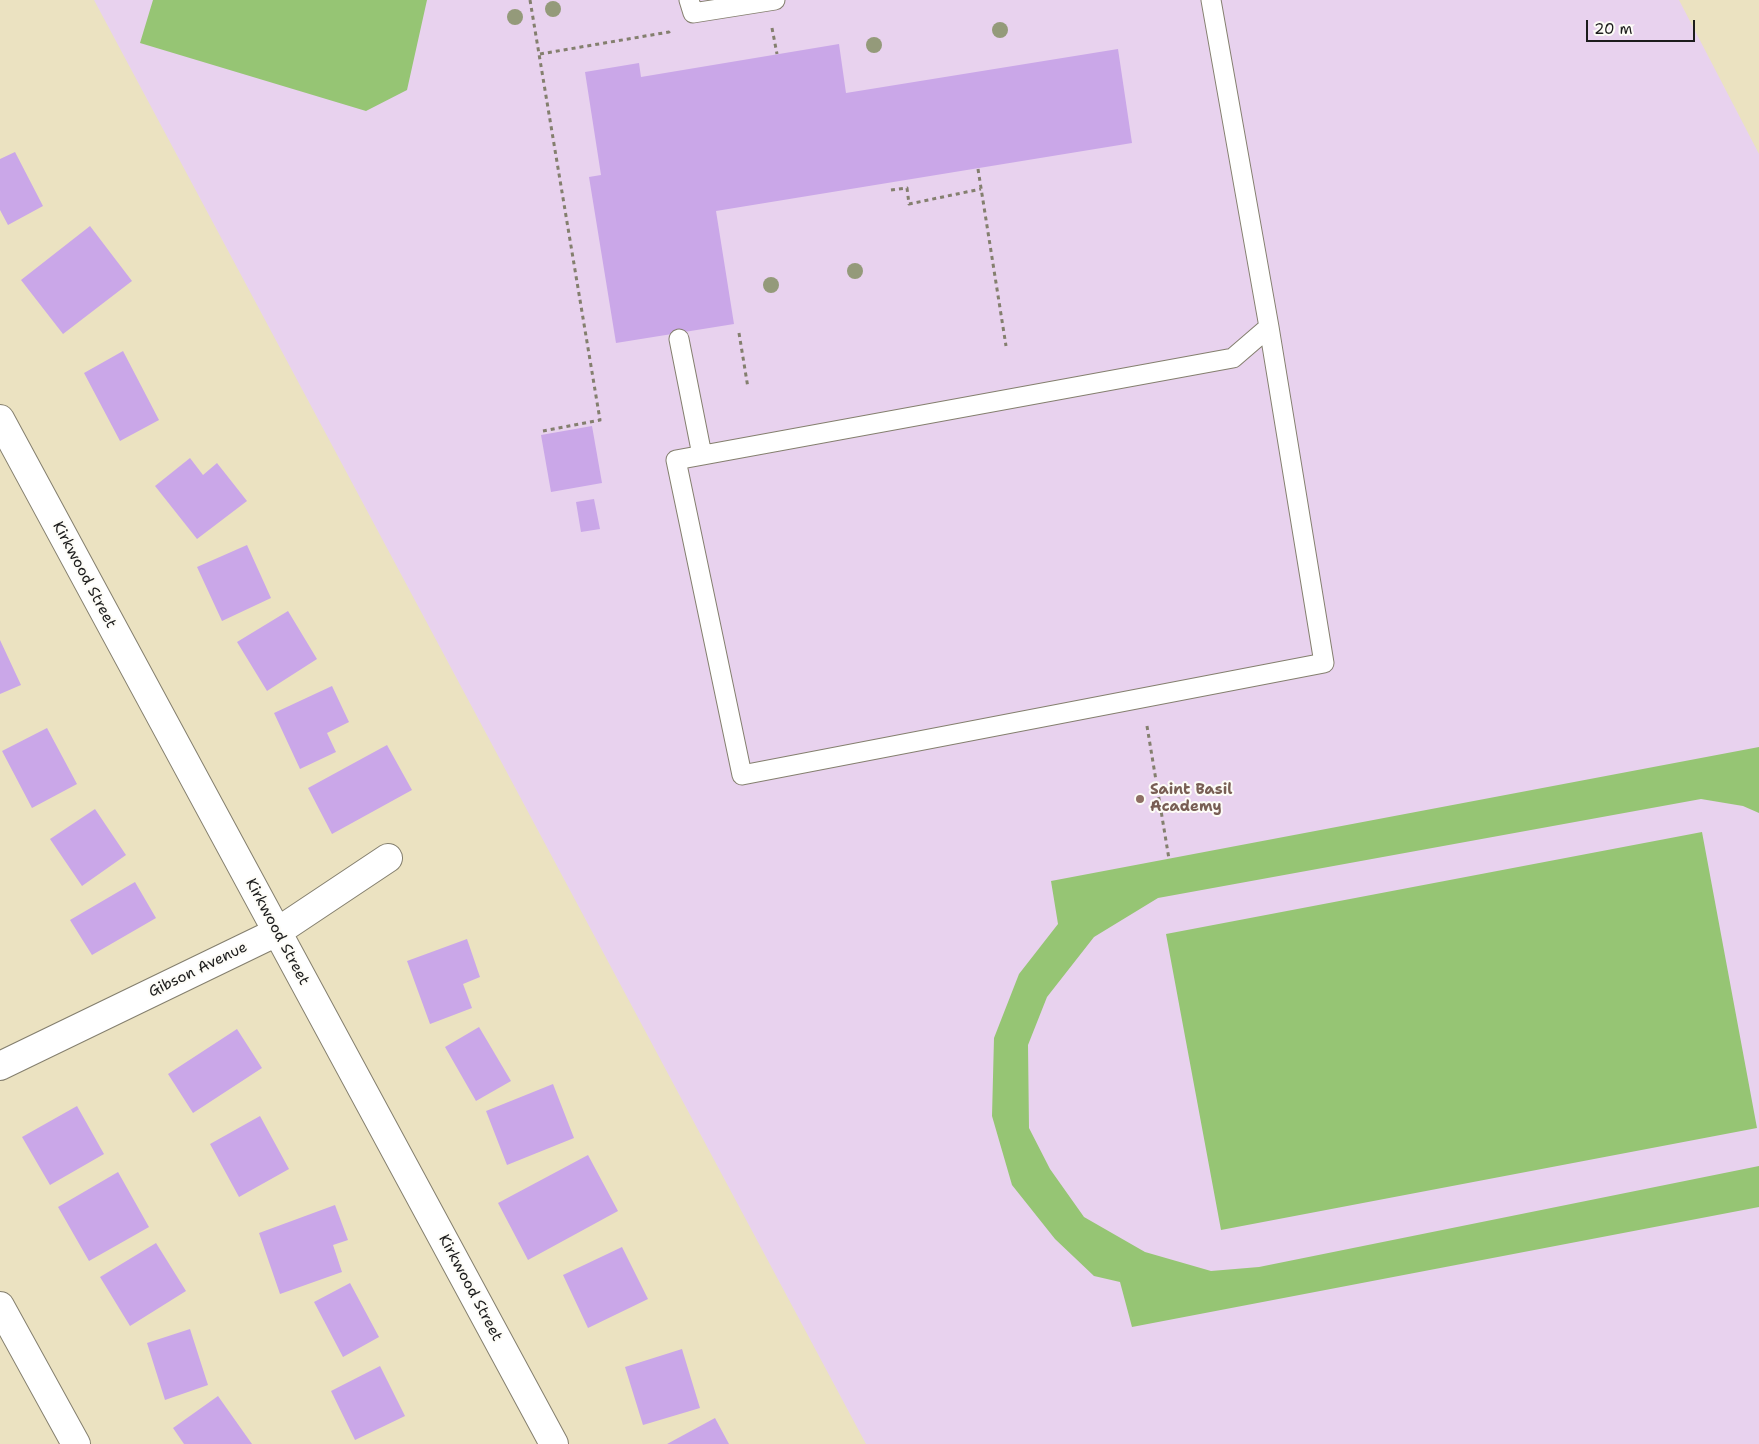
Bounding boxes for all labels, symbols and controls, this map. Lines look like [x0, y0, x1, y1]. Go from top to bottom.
scale bar [1589, 10, 1698, 42]
text: 20 m [1594, 19, 1633, 39]
street label: Kirkwood Street [48, 519, 120, 631]
place label: Saint Basil Academy [1150, 781, 1232, 816]
marker: Saint Basil Academy [1134, 793, 1146, 805]
street label: Kirkwood Street [241, 876, 313, 988]
street label: Gibson Avenue [146, 938, 250, 1002]
street label: Kirkwood Street [434, 1232, 506, 1344]

